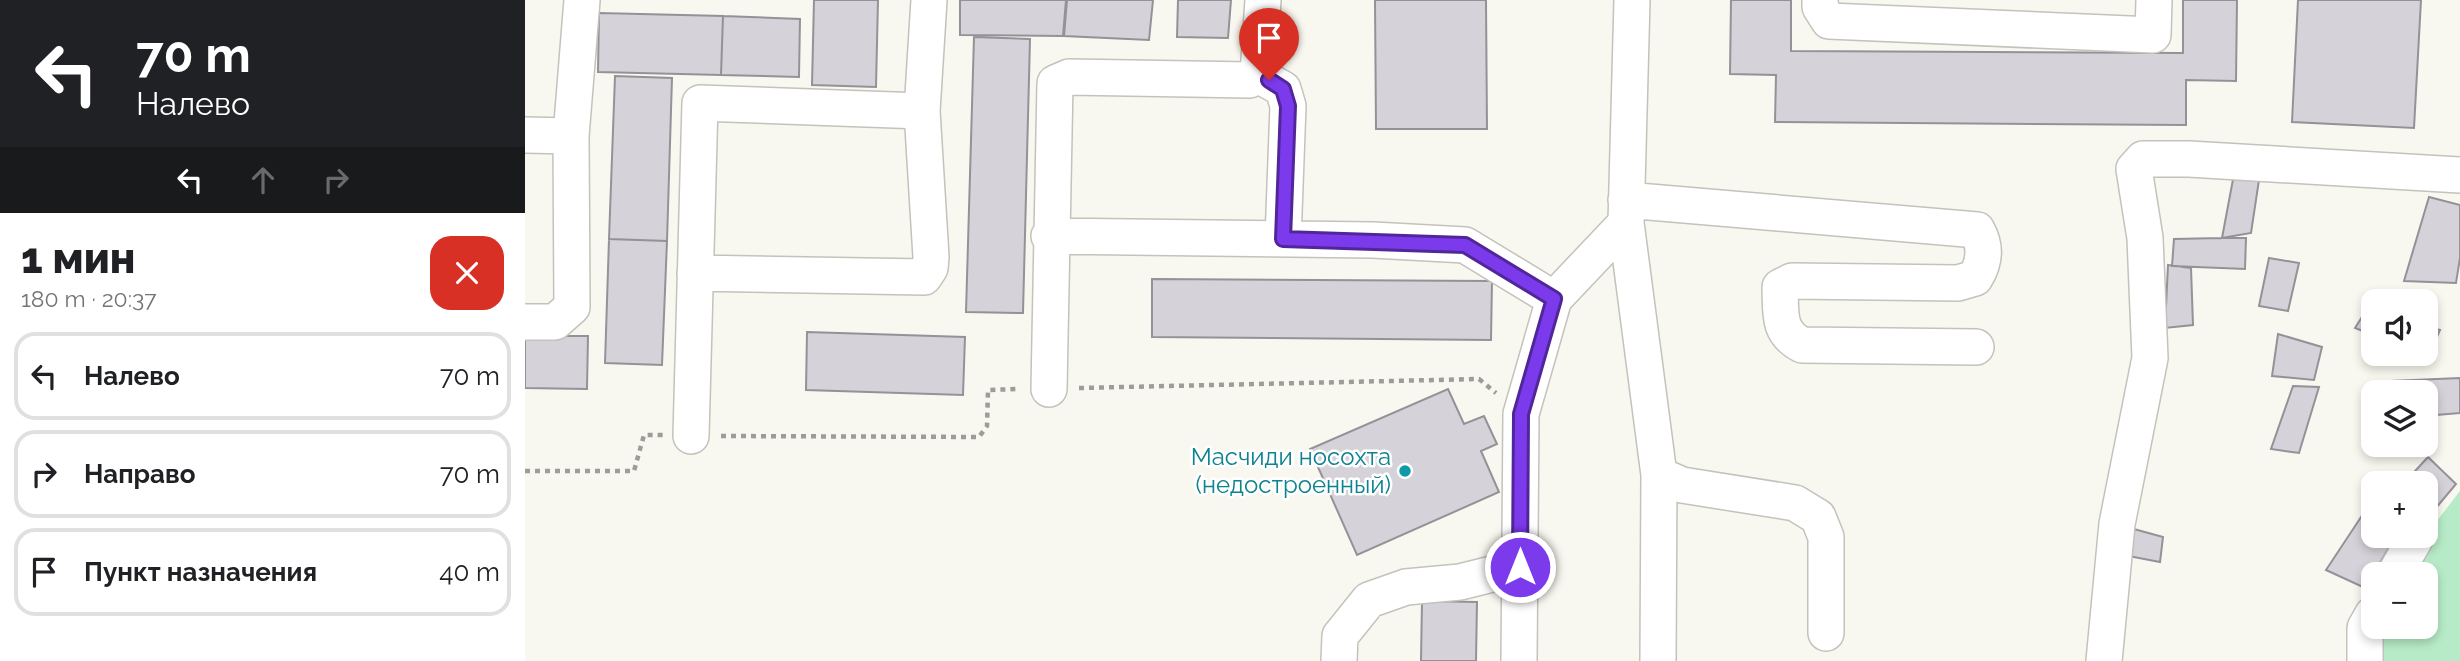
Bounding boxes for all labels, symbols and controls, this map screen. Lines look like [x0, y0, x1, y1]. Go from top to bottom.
pin [1239, 8, 1299, 80]
icon: arrive [1250, 19, 1288, 57]
text: 70 m [136, 26, 251, 83]
icon: left [21, 28, 112, 119]
text: Налево [136, 85, 250, 122]
icon: left [171, 161, 209, 199]
icon: ahead [244, 161, 282, 199]
icon: right [317, 161, 355, 199]
text: 1 мин [21, 234, 135, 283]
button: close [430, 236, 504, 310]
text: 180 m · 20:37 [21, 285, 157, 312]
map controls [2361, 289, 2438, 639]
button: sound [2361, 289, 2438, 366]
icon: left [25, 357, 63, 395]
text: Налево [84, 361, 180, 391]
text: 70 m [440, 361, 500, 391]
button: layers [2361, 380, 2438, 457]
place label: Масчиди носохта (недостроенный) [1191, 442, 1391, 499]
icon: right [25, 455, 63, 493]
text: Направо [84, 459, 195, 489]
text: 70 m [440, 459, 500, 489]
marker: Масчиди носохта (недостроенный) [1397, 463, 1413, 479]
button: + [2361, 471, 2438, 548]
position arrow [1483, 530, 1557, 604]
icon: arrive [25, 553, 63, 591]
text: Пункт назначения [84, 557, 317, 587]
text: 40 m [439, 557, 500, 587]
button: − [2361, 562, 2438, 639]

